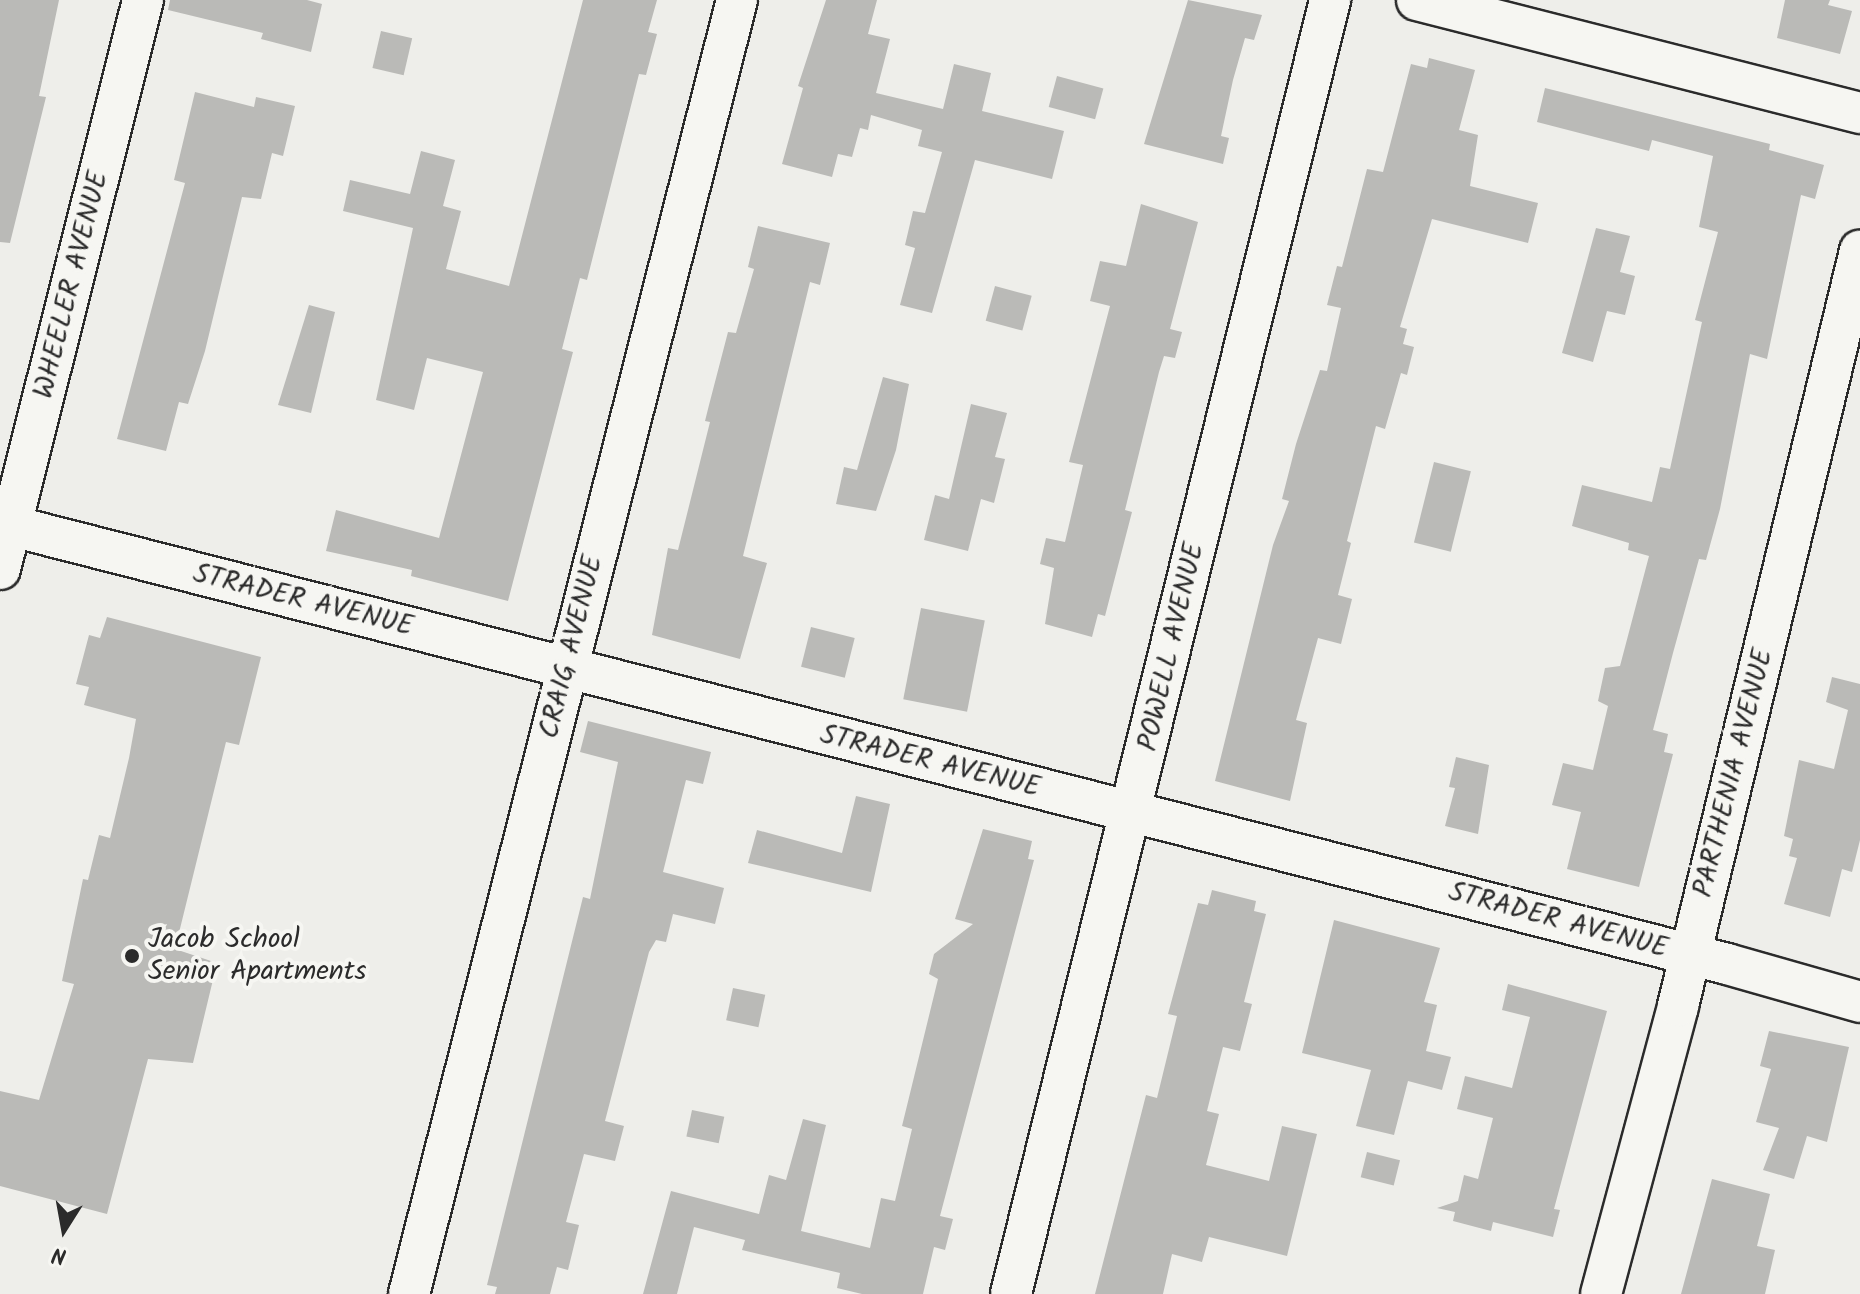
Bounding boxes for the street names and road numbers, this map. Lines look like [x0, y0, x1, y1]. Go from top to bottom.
street label: WHEELER AVENUE [28, 168, 116, 402]
street label: POWELL AVENUE [1132, 540, 1212, 754]
street label: CRAIG AVENUE [533, 552, 611, 742]
street label: STRADER AVENUE [189, 557, 417, 645]
street label: PARTHENIA AVENUE [1687, 645, 1781, 901]
street label: STRADER AVENUE [816, 718, 1044, 806]
street label: STRADER AVENUE [1445, 876, 1671, 966]

